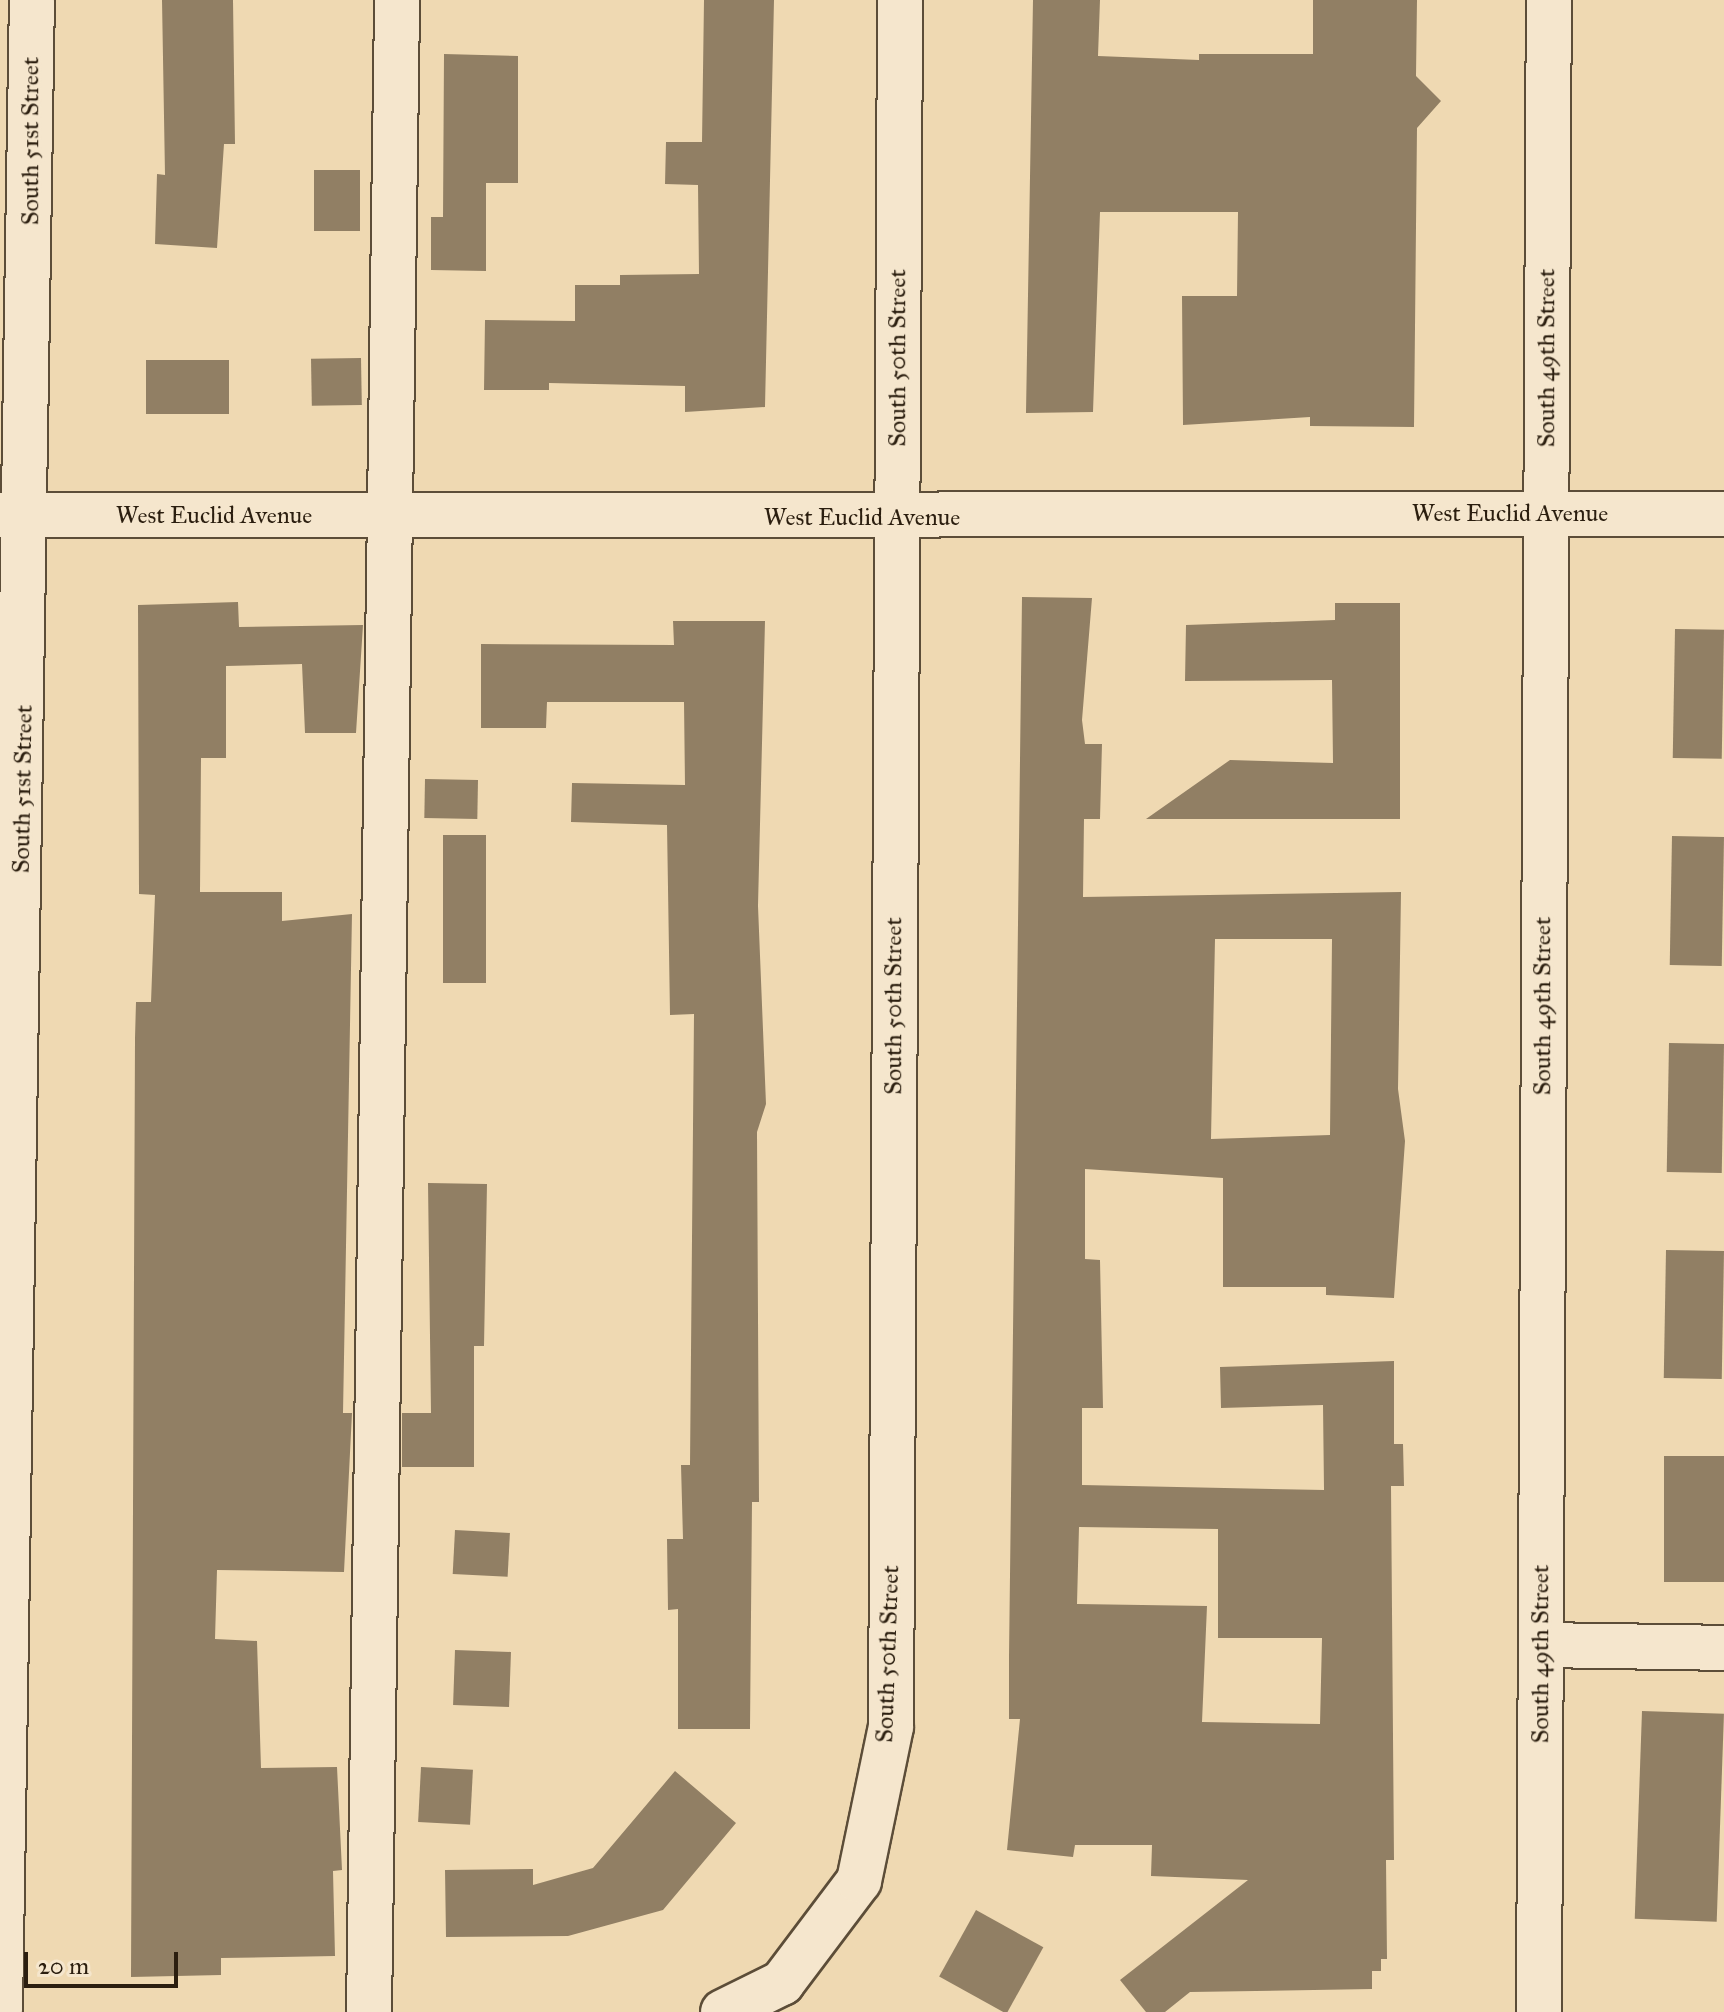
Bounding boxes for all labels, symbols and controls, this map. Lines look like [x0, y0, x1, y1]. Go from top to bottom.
street label: South 51st Street [17, 57, 45, 225]
street label: South 50th Street [884, 269, 912, 447]
street label: South 49th Street [1533, 269, 1561, 447]
street label: West Euclid Avenue [1412, 500, 1608, 528]
street label: West Euclid Avenue [116, 502, 312, 530]
street label: West Euclid Avenue [764, 504, 960, 532]
street label: South 51st Street [7, 704, 39, 874]
street label: South 50th Street [880, 917, 908, 1095]
street label: South 49th Street [1529, 917, 1557, 1095]
street label: South 50th Street [871, 1565, 905, 1743]
street label: South 49th Street [1527, 1565, 1555, 1743]
scale bar [28, 1936, 182, 1986]
text: 20 m [38, 1951, 89, 1981]

